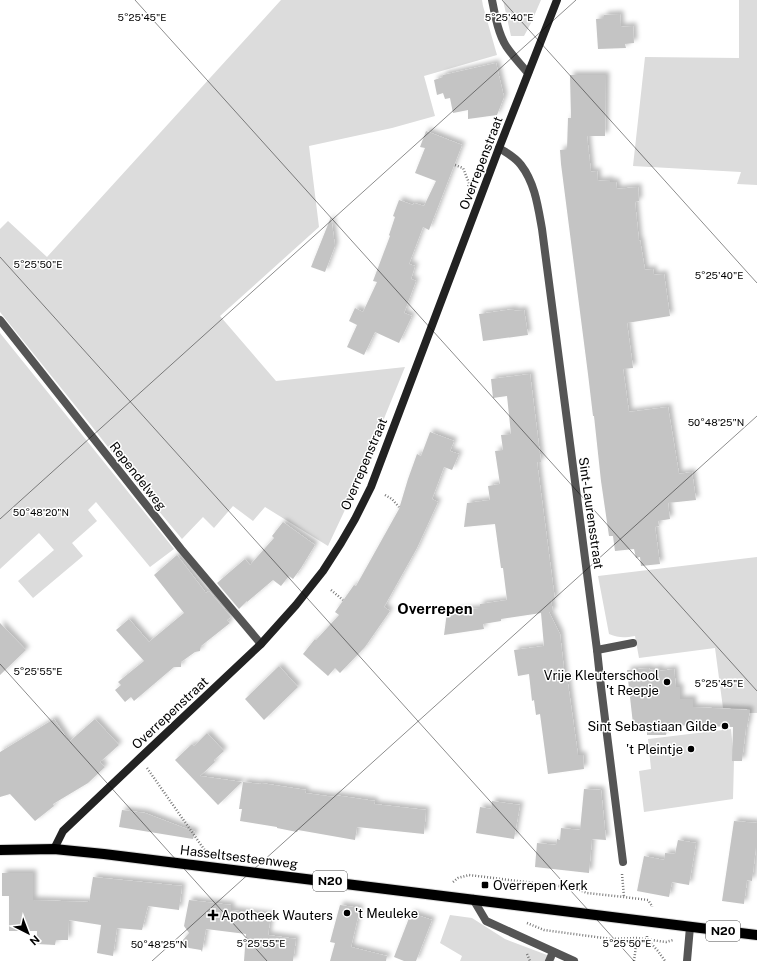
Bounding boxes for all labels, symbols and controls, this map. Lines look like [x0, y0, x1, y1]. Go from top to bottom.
text: 5°25'45"E [118, 11, 166, 23]
text: 5°25'40"E [485, 11, 533, 23]
street label: Overrepenstraat [456, 114, 506, 212]
text: 5°25'50"E [14, 258, 62, 270]
text: 5°25'40"E [695, 269, 743, 281]
street label: Overrepenstraat [338, 416, 390, 512]
text: 50°48'25"N [688, 416, 744, 428]
street label: Rependelweg [107, 439, 169, 513]
street label: Sint-Laurensstraat [576, 456, 606, 570]
text: 50°48'20"N [13, 506, 69, 518]
district label: Overrepen [397, 600, 473, 617]
text: 5°25'55"E [13, 665, 63, 677]
place label: Vrije Kleuterschool 't Reepje [544, 668, 659, 698]
street label: Overrepenstraat [129, 674, 211, 752]
marker: Vrije Kleuterschool 't Reepje [662, 677, 672, 687]
text: 5°25'45"E [695, 677, 743, 689]
place label: Sint Sebastiaan Gilde [587, 719, 717, 734]
marker: Sint Sebastiaan Gilde [720, 721, 730, 731]
place label: 't Pleintje [626, 742, 683, 757]
marker: 't Pleintje [686, 744, 696, 754]
street label: Hasseltsesteenweg [179, 842, 299, 872]
road number: N20 [313, 871, 347, 891]
place label: Overrepen Kerk [493, 878, 588, 893]
marker: Overrepen Kerk [480, 880, 490, 890]
place label: 't Meuleke [355, 906, 418, 921]
place label: Apotheek Wauters [221, 908, 333, 923]
marker: 't Meuleke [342, 908, 352, 918]
marker: Apotheek Wauters [208, 910, 218, 920]
north arrow [8, 913, 48, 953]
road number: N20 [706, 921, 740, 941]
text: N [27, 933, 42, 948]
text: 5°25'55"E [236, 937, 286, 949]
text: 5°25'50"E [603, 937, 651, 949]
text: 50°48'25"N [131, 938, 187, 950]

